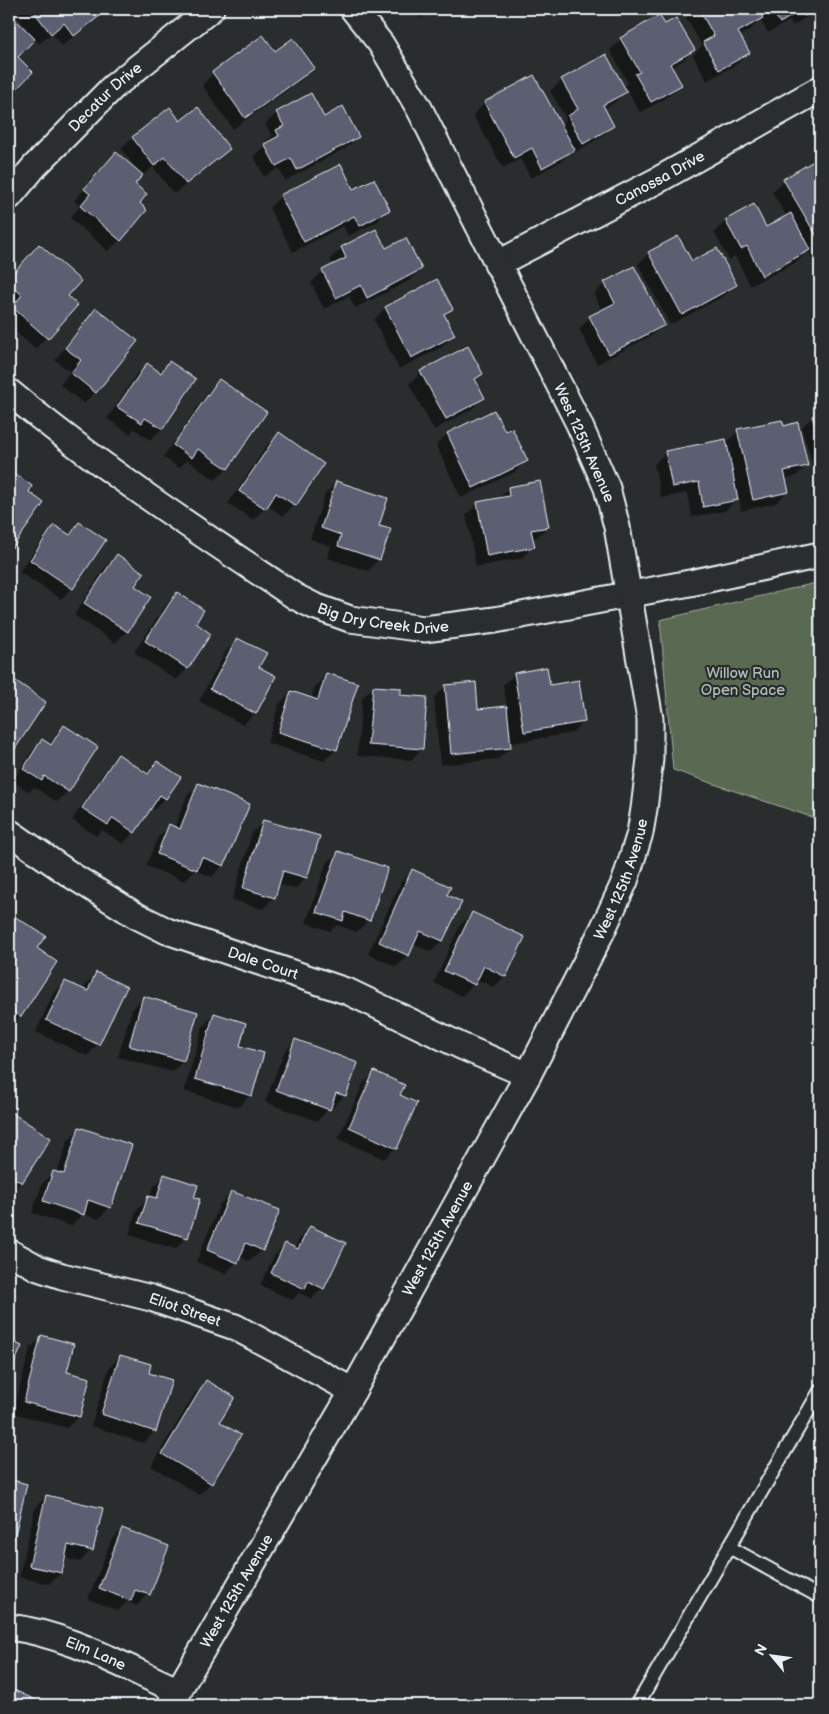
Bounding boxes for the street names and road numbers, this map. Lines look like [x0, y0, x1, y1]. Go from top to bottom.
street label: Decatur Drive [65, 58, 146, 136]
street label: Canossa Drive [612, 146, 708, 210]
street label: West 125th Avenue [549, 381, 619, 506]
street label: Big Dry Creek Drive [315, 598, 450, 639]
street label: West 125th Avenue [590, 817, 652, 943]
street label: Dale Court [225, 943, 301, 984]
street label: West 125th Avenue [398, 1177, 477, 1299]
street label: Eliot Street [147, 1289, 224, 1331]
street label: West 125th Avenue [196, 1531, 277, 1651]
street label: Elm Lane [63, 1632, 129, 1675]

